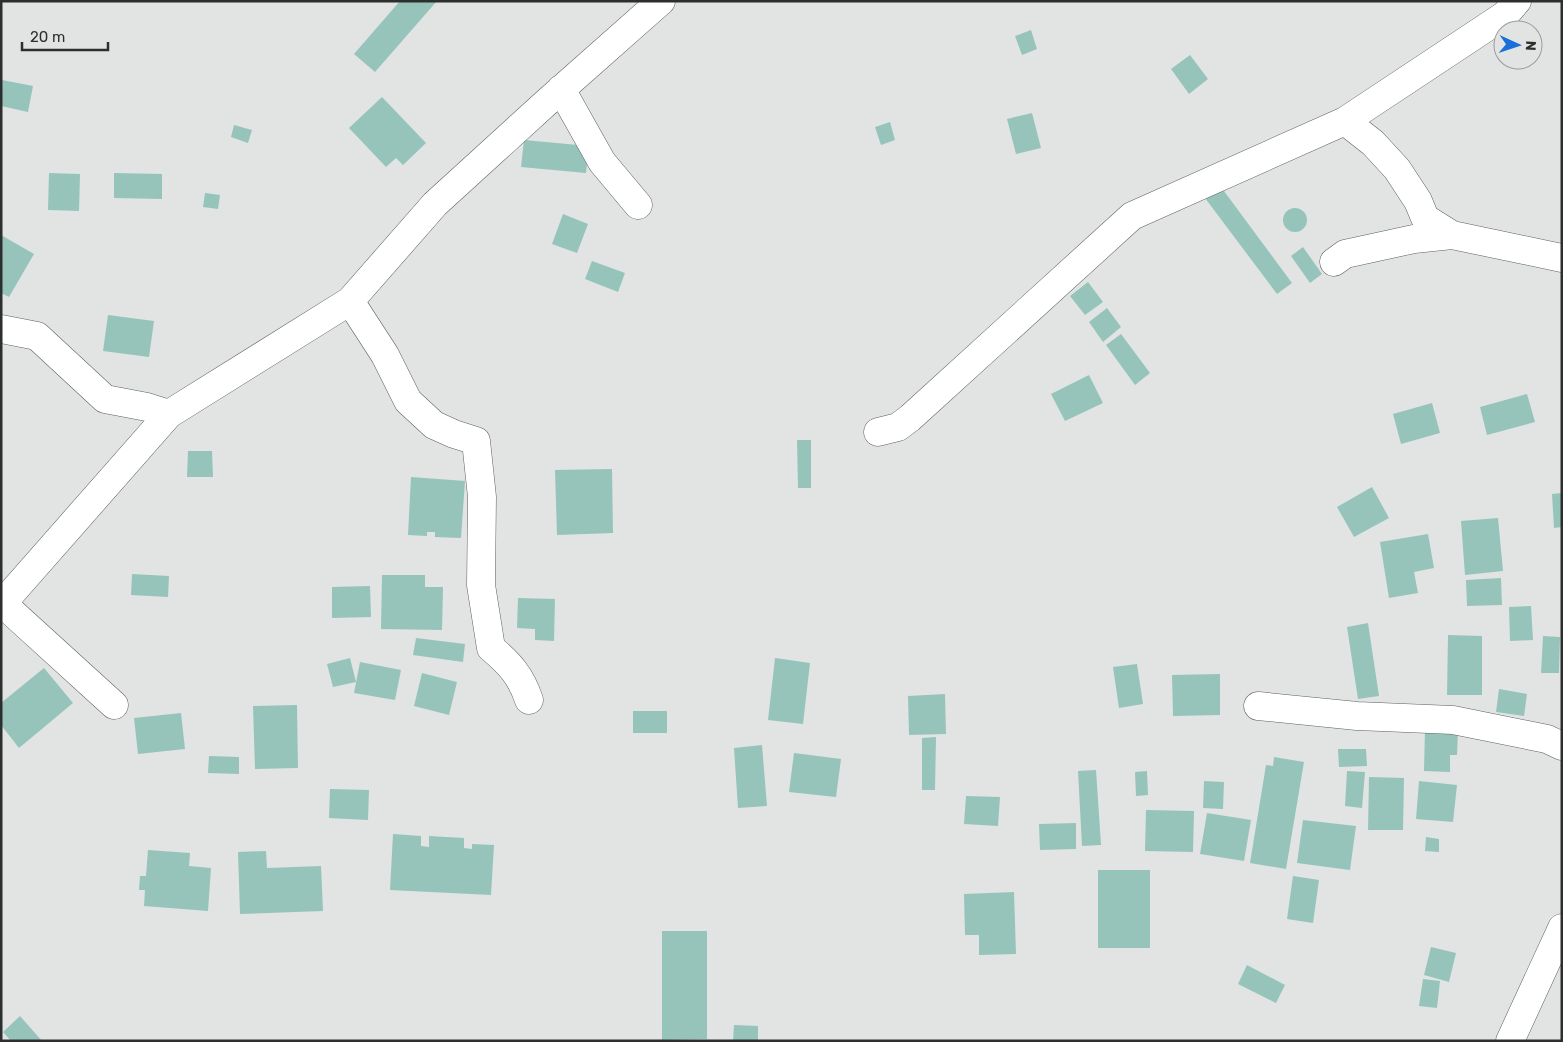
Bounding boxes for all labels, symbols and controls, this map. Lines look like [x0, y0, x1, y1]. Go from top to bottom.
scale bar [22, 20, 109, 52]
north arrow [1493, 20, 1543, 70]
text: 20 m [30, 28, 65, 46]
text: N [1522, 40, 1539, 51]

